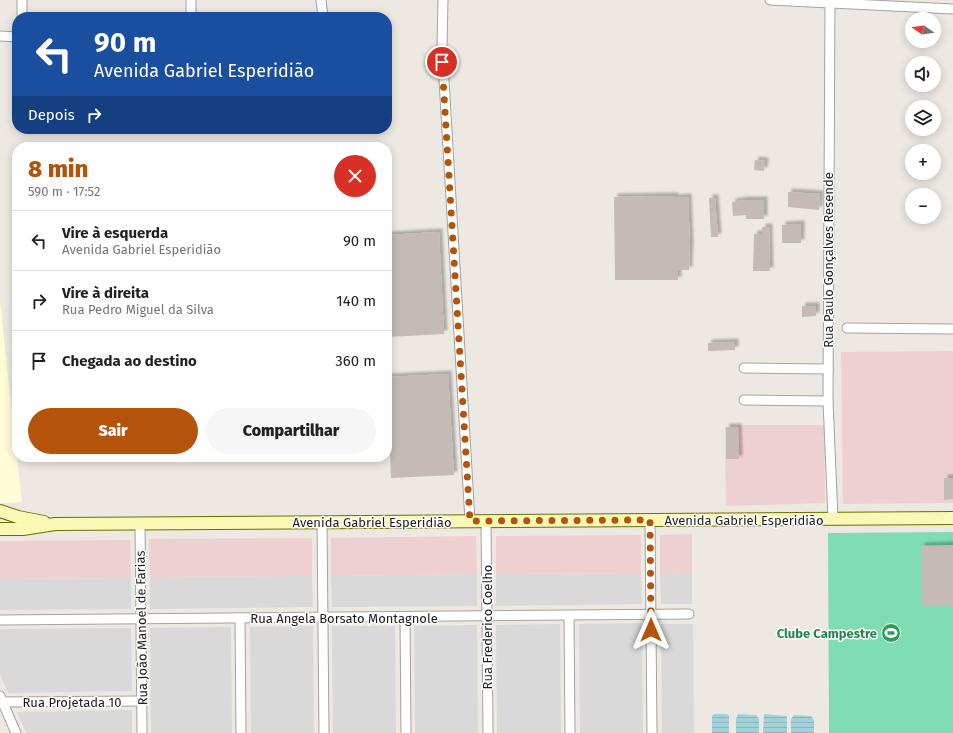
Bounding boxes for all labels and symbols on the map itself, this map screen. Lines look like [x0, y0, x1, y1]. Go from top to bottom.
north arrow [905, 12, 941, 48]
pin [425, 45, 459, 79]
street label: Rua Paulo Gonçalves Resende [821, 172, 836, 348]
street label: Avenida Gabriel Esperidião [664, 513, 824, 528]
street label: Avenida Gabriel Esperidião [292, 515, 452, 530]
street label: Rua João Manoel de Farias [133, 550, 150, 706]
street label: Rua Frederico Coelho [480, 565, 495, 689]
position arrow [630, 609, 672, 651]
street label: Rua Angela Borsato Montagnole [250, 611, 438, 626]
sports icon: Clube Campestre [880, 622, 902, 644]
place label: Clube Campestre [777, 626, 877, 641]
street label: Rua Projetada 10 [22, 695, 122, 710]

